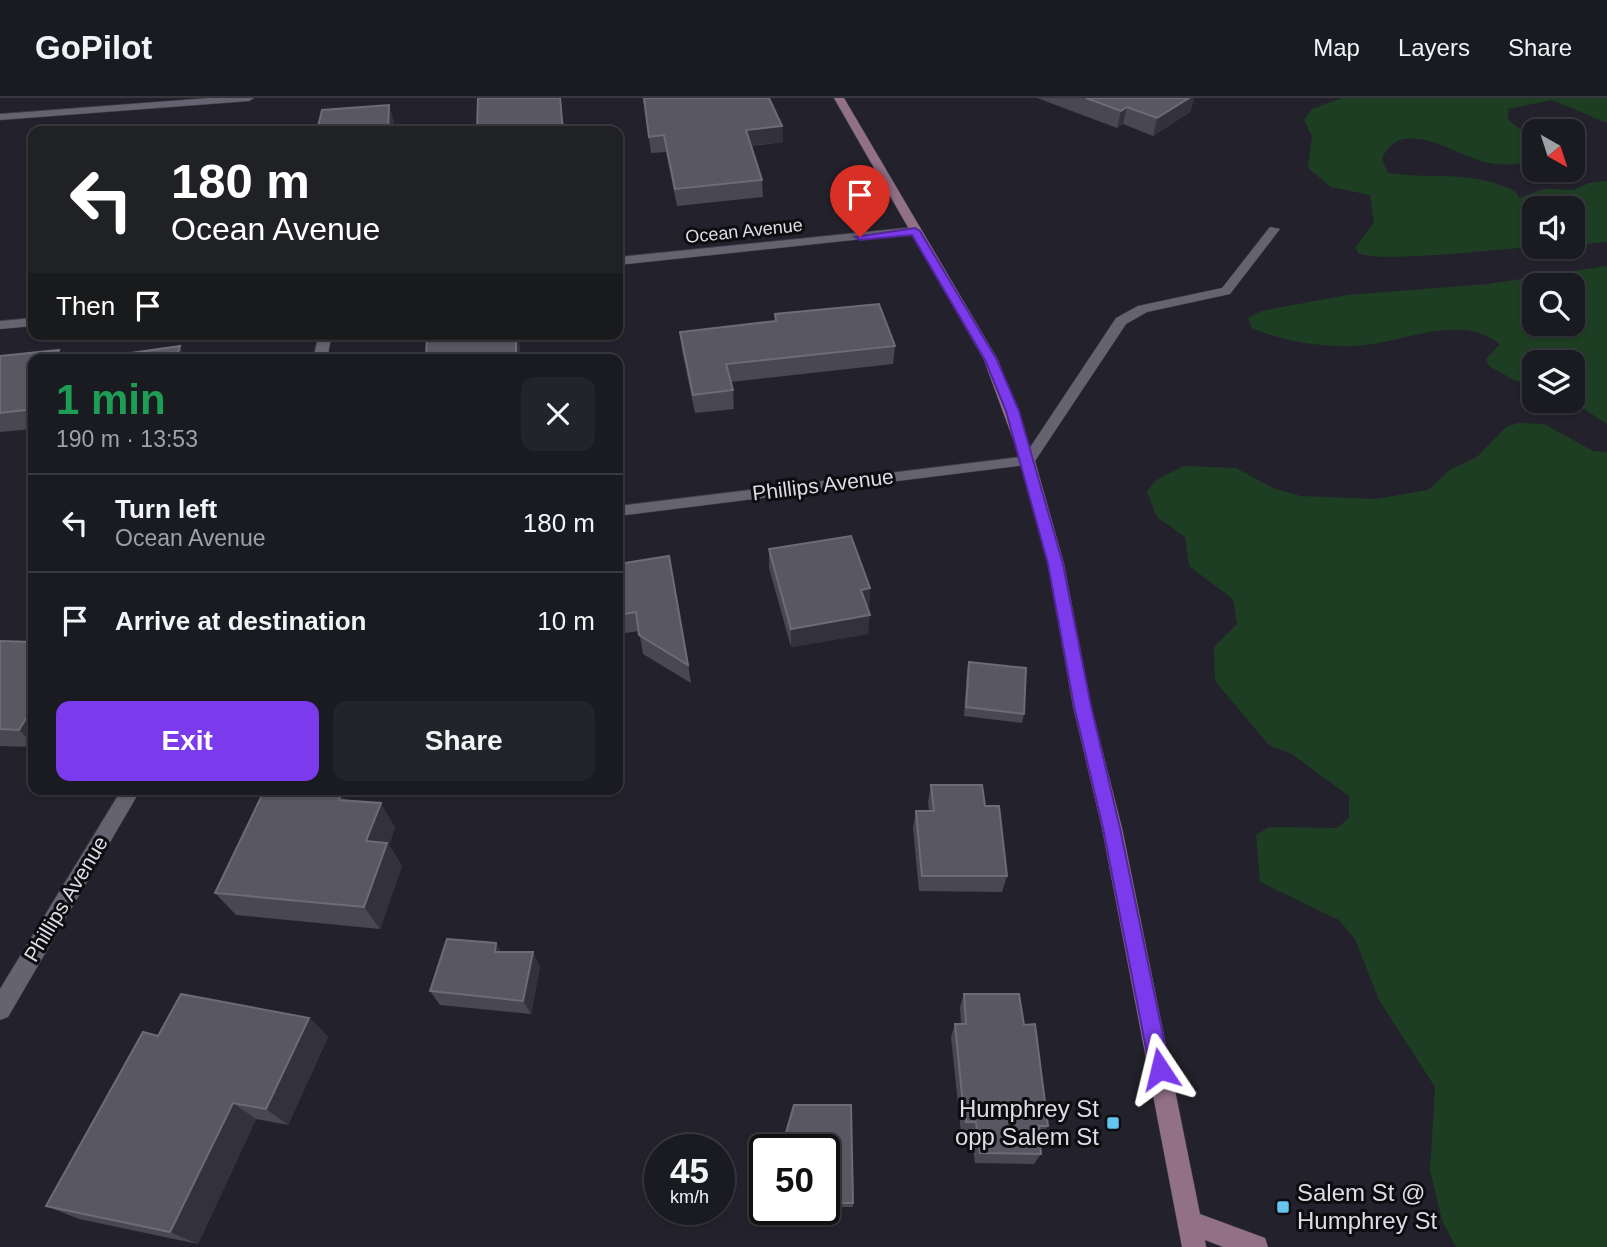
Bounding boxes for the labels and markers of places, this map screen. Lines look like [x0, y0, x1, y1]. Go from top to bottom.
pin [830, 165, 890, 237]
place label: Humphrey St opp Salem St [955, 1095, 1099, 1150]
marker: Humphrey St opp Salem St [1105, 1115, 1121, 1131]
place label: Salem St @ Humphrey St [1297, 1179, 1437, 1234]
marker: Salem St @ Humphrey St [1275, 1199, 1291, 1215]

